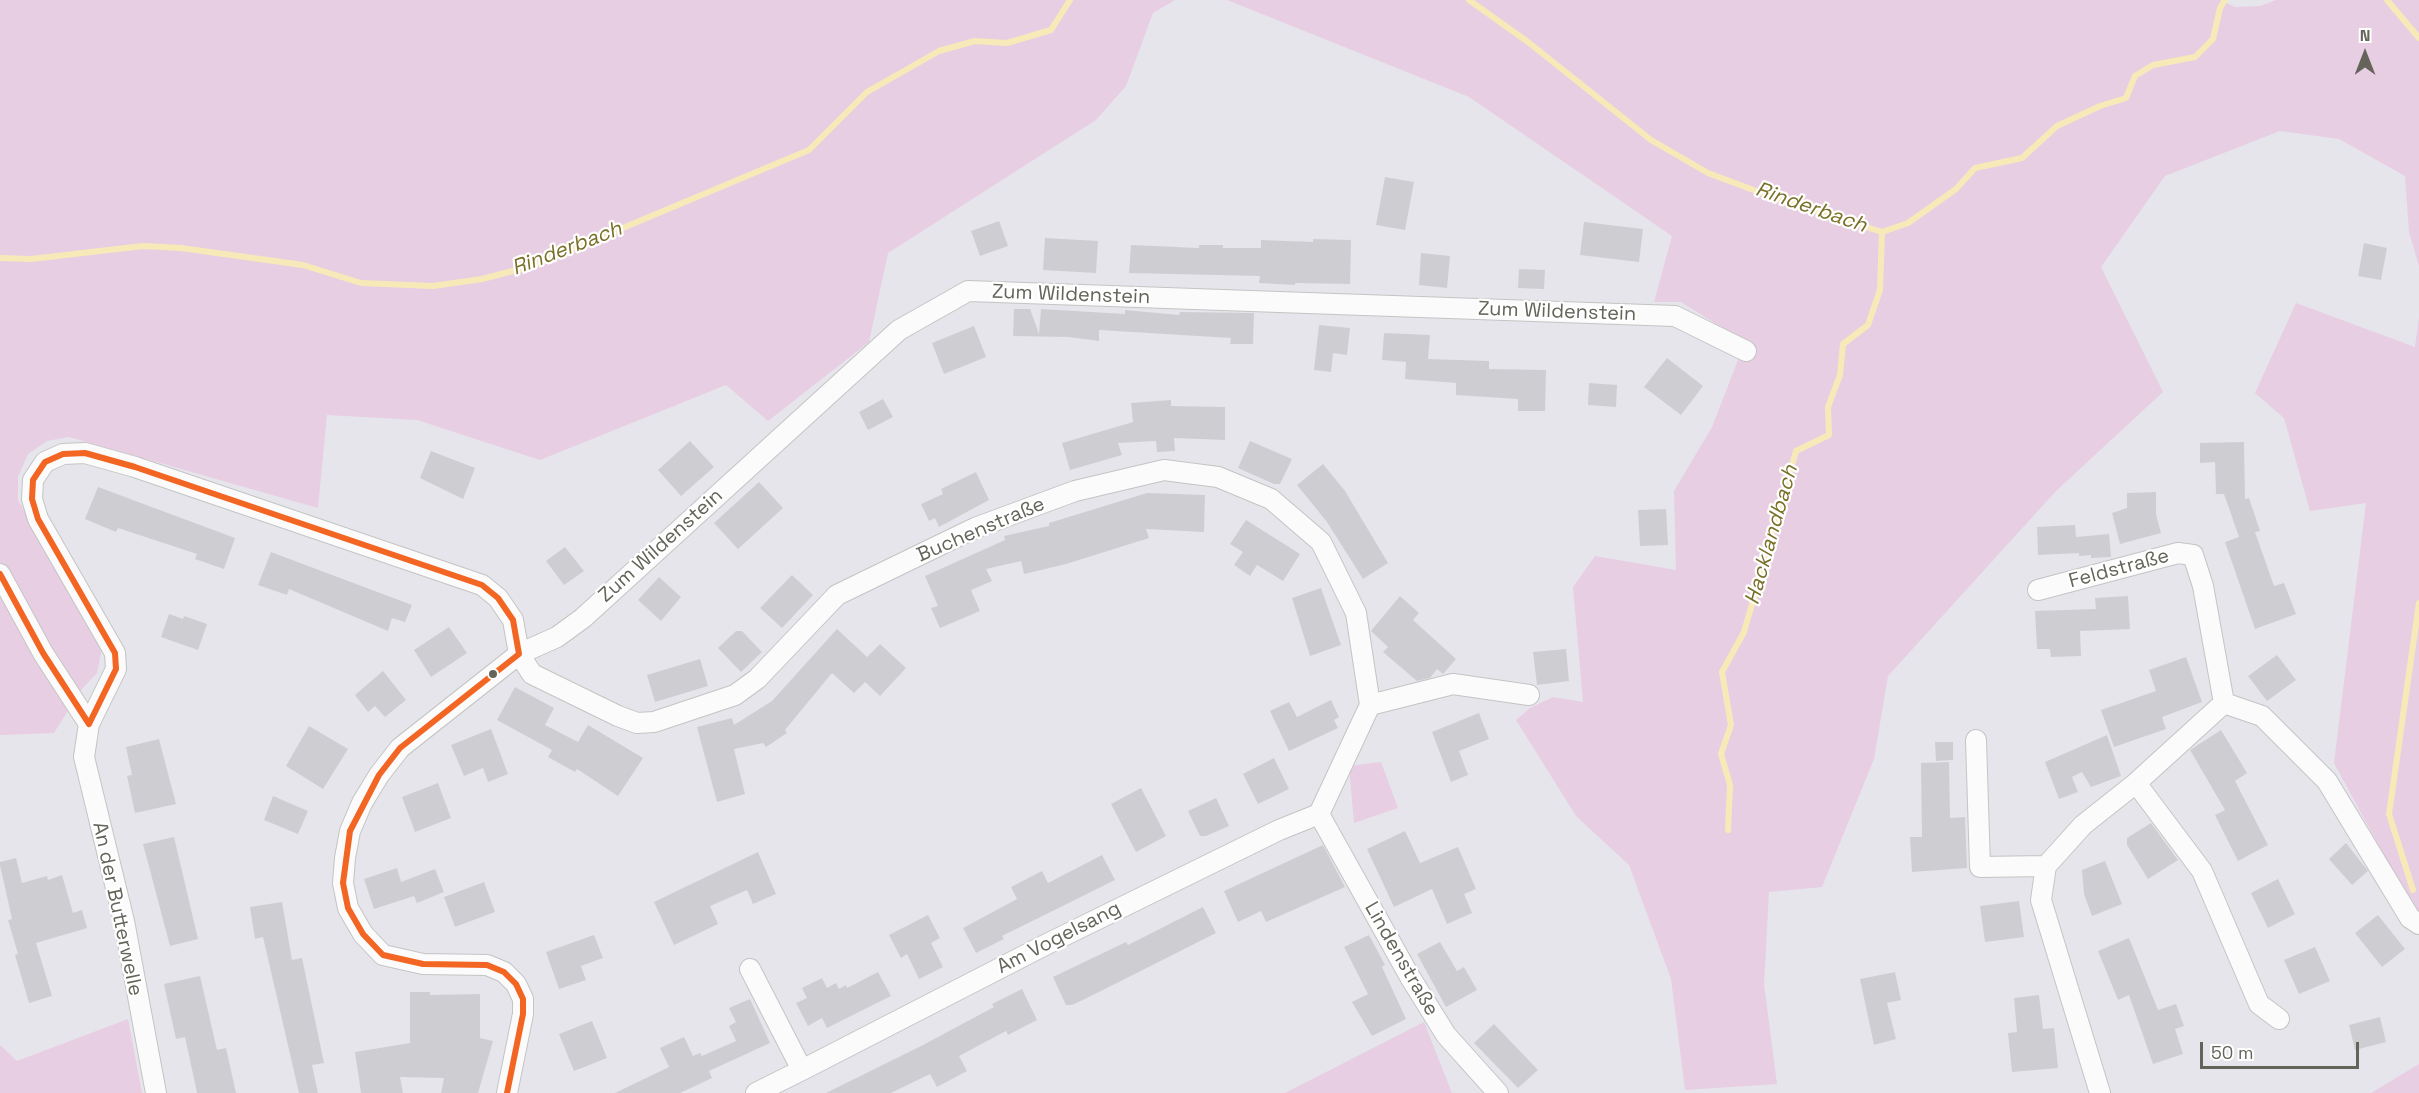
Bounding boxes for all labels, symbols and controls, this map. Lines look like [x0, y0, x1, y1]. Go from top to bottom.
north arrow [2335, 24, 2395, 84]
text: N [2360, 25, 2370, 46]
water label: Rinderbach [1752, 177, 1870, 239]
water label: Rinderbach [508, 216, 626, 282]
street label: Zum Wildenstein [991, 280, 1151, 310]
street label: Zum Wildenstein [1477, 297, 1637, 327]
water label: Hacklandbach [1740, 462, 1804, 608]
street label: Zum Wildenstein [594, 484, 728, 608]
street label: Buchenstraße [914, 492, 1048, 568]
street label: Feldstraße [2066, 544, 2172, 594]
unlabelled marker [487, 668, 499, 680]
street label: An der Butterwelle [87, 820, 147, 998]
street label: Am Vogelsang [993, 897, 1125, 979]
street label: Lindenstraße [1359, 898, 1443, 1020]
scale bar [2203, 1030, 2362, 1068]
text: 50 m [2211, 1041, 2253, 1064]

